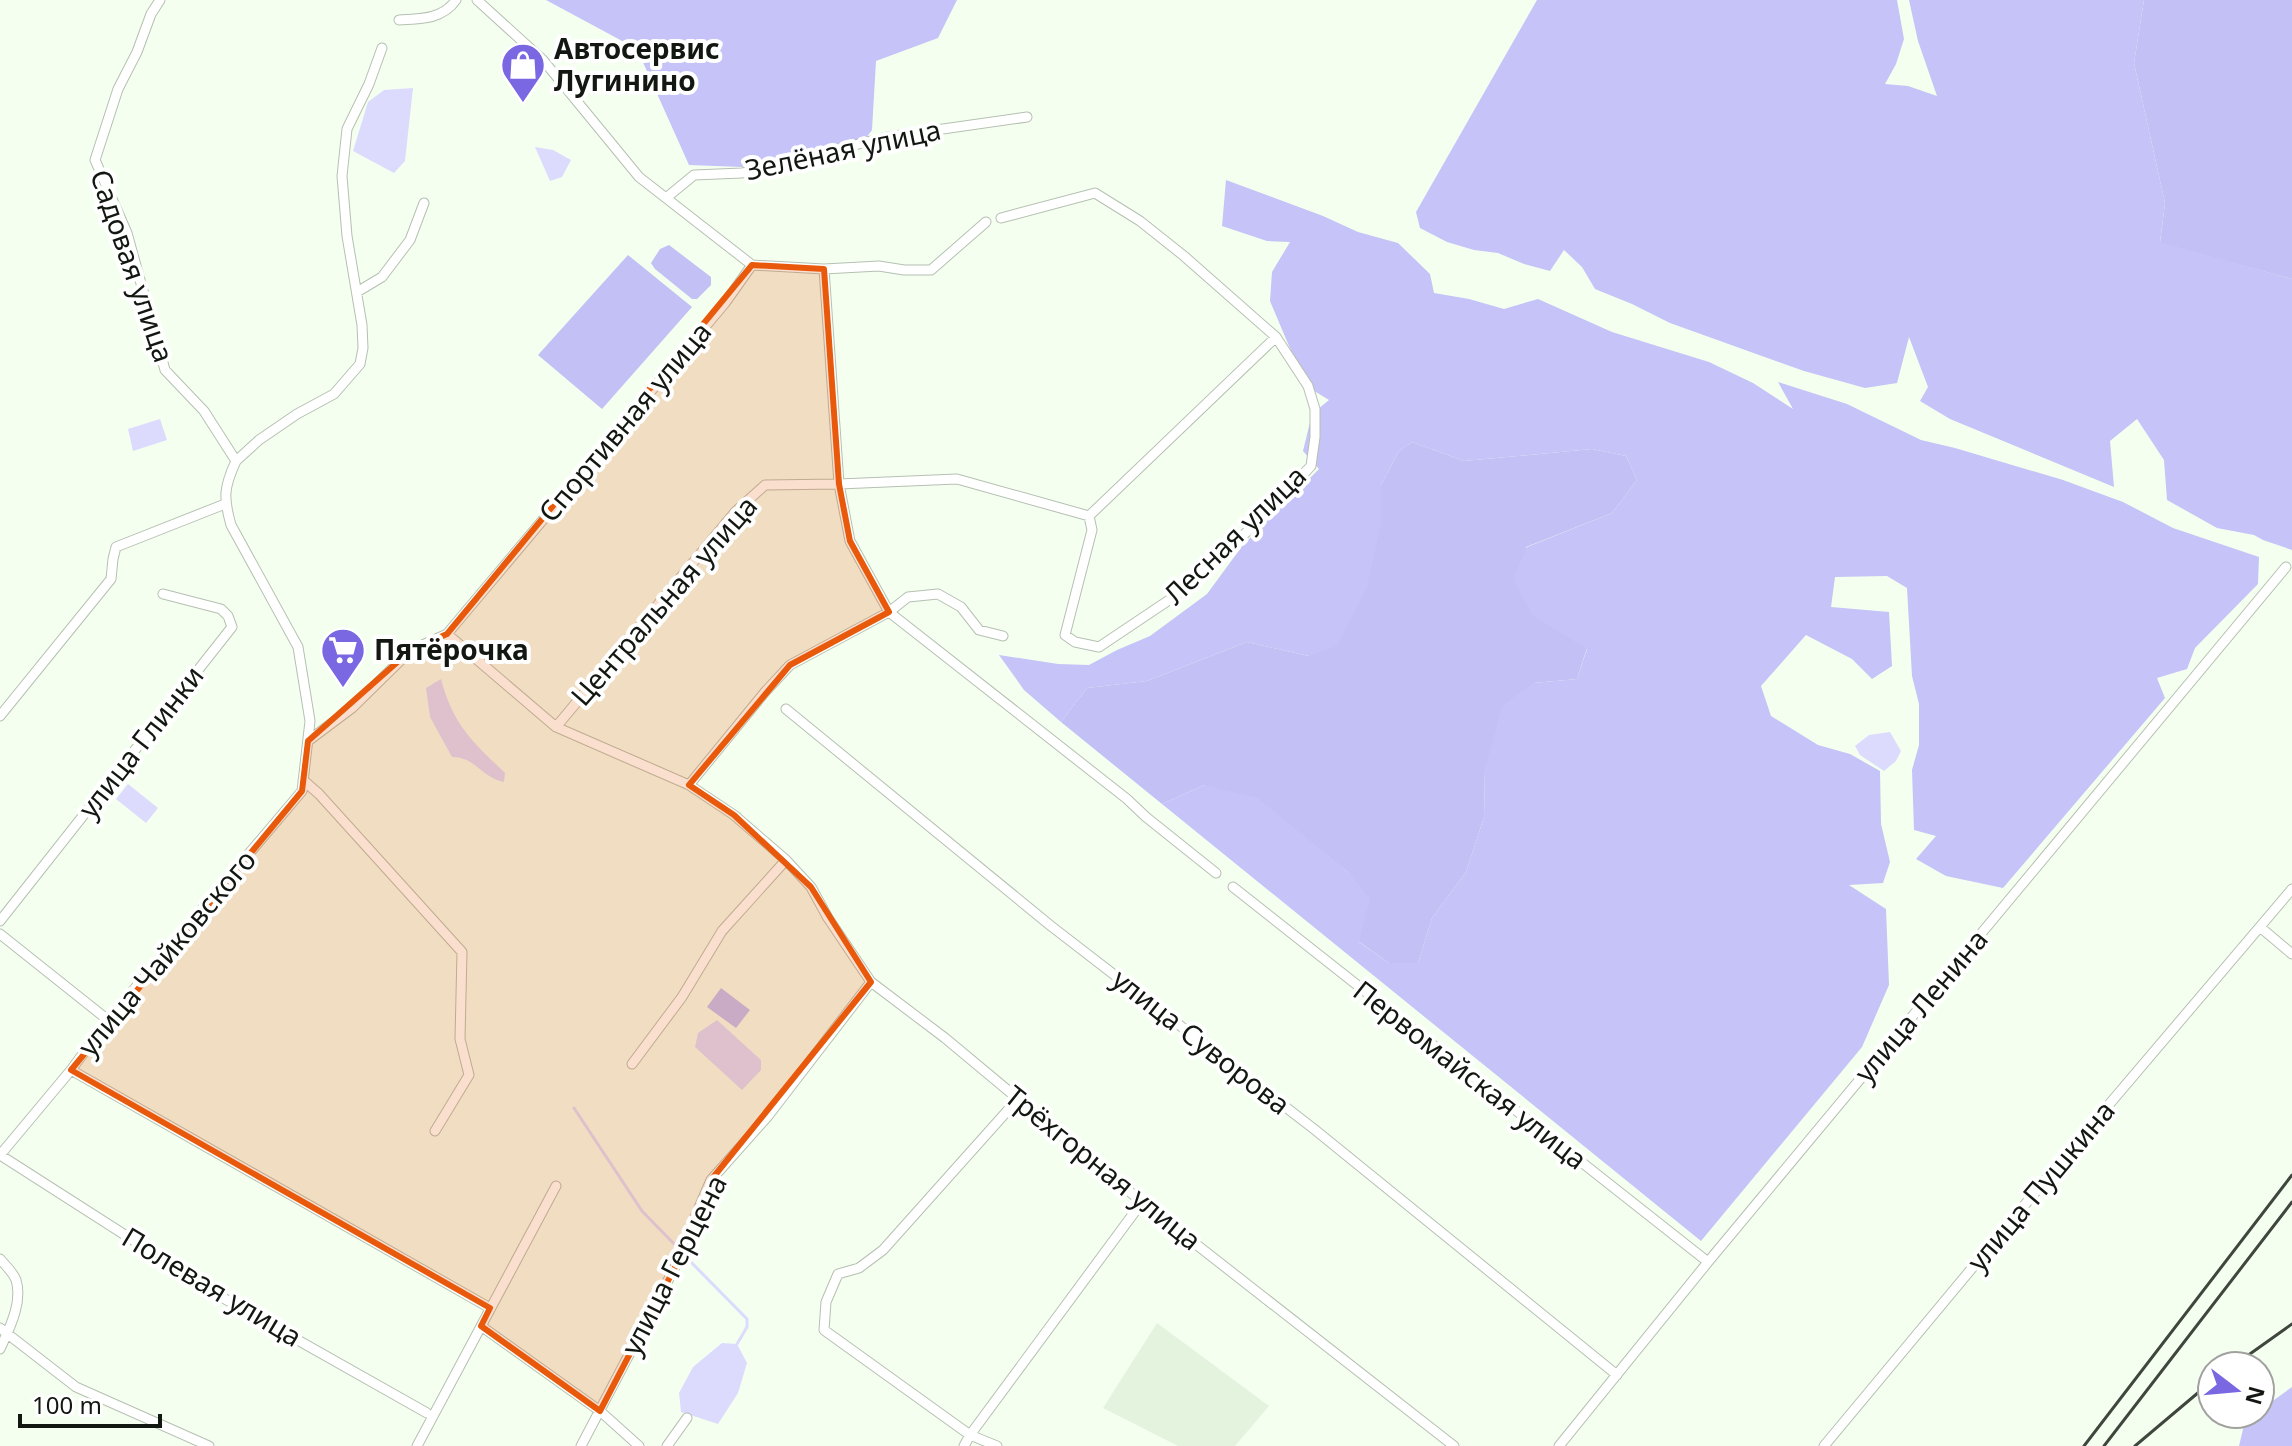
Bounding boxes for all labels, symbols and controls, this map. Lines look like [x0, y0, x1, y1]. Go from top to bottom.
place label: Автосервис Лугинино [554, 29, 720, 99]
shop icon: Автосервис Лугинино [499, 41, 547, 104]
street label: Зелёная улица [742, 110, 944, 188]
street label: Садовая улица [82, 164, 184, 367]
street label: Спортивная улица [529, 313, 719, 529]
street label: Лесная улица [1155, 457, 1314, 612]
street label: Центральная улица [562, 487, 765, 713]
supermarket icon: Пятёрочка [319, 626, 367, 689]
place label: Пятёрочка [374, 630, 529, 668]
street label: улица Глинки [69, 657, 212, 825]
street label: улица Чайковского [69, 841, 264, 1064]
street label: улица Ленина [1845, 921, 1996, 1090]
street label: улица Суворова [1105, 960, 1299, 1123]
street label: Первомайская улица [1346, 971, 1595, 1177]
street label: Трёхгорная улица [998, 1076, 1210, 1258]
street label: улица Пушкина [1958, 1092, 2123, 1279]
street label: улица Герцена [611, 1168, 735, 1361]
street label: Полевая улица [116, 1218, 309, 1355]
north arrow [2196, 1350, 2276, 1430]
scale bar [20, 1378, 160, 1428]
text: N [2239, 1383, 2273, 1409]
text: 100 m [32, 1388, 102, 1421]

